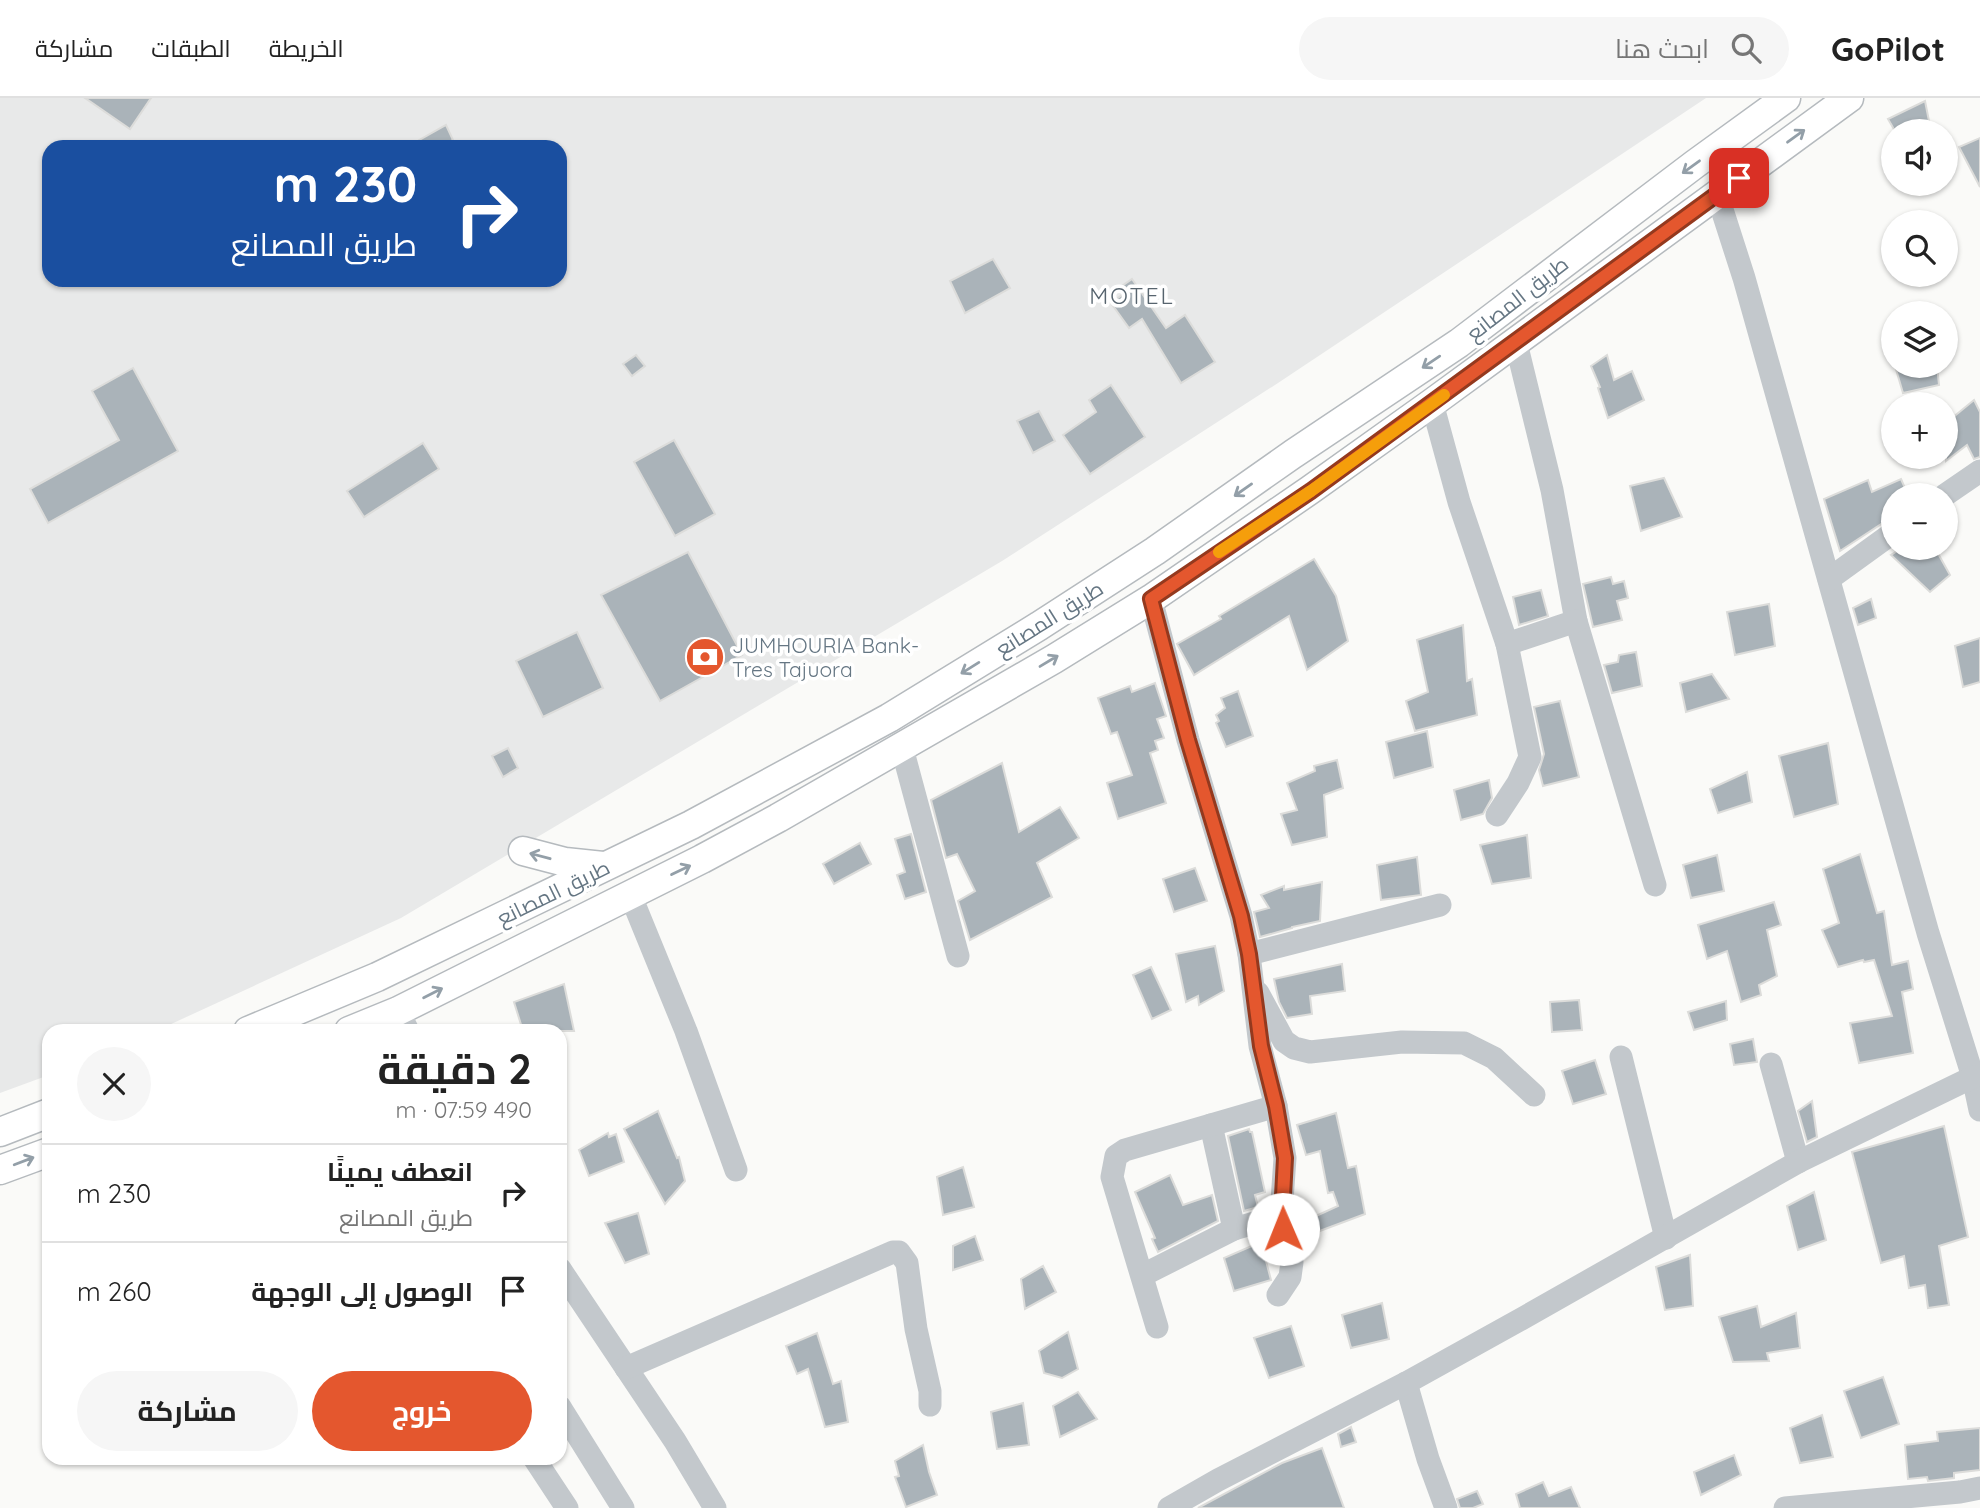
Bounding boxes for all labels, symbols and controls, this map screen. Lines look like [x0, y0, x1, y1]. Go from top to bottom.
search box [1299, 17, 1789, 80]
text: GoPilot [1831, 28, 1945, 69]
icon: search [1727, 29, 1765, 67]
text: ابحث هنا [1615, 32, 1709, 65]
text: مشاركة [35, 33, 113, 63]
text: الطبقات [151, 33, 231, 63]
text: الخريطة [269, 33, 344, 63]
map controls [1881, 119, 1958, 560]
button: sound [1881, 119, 1958, 196]
one-way arrow [1787, 129, 1805, 144]
pin [1709, 148, 1769, 208]
text: 230 m [274, 153, 417, 214]
one-way arrow [1682, 159, 1701, 174]
icon: arrive [1720, 159, 1758, 197]
icon: right [441, 168, 532, 259]
button: search [1881, 210, 1958, 287]
text: طريق المصانع [231, 224, 417, 264]
street label: طريق المصانع [1461, 250, 1574, 347]
district label: MOTEL [1089, 281, 1175, 310]
button: layers [1881, 301, 1958, 378]
one-way arrow [1421, 355, 1441, 369]
button: + [1881, 392, 1958, 469]
one-way arrow [1234, 483, 1253, 497]
button: − [1881, 483, 1958, 560]
street label: طريق المصانع [990, 575, 1109, 663]
place label: JUMHOURIA Bank- Tres Tajuora [732, 632, 919, 682]
bank icon: JUMHOURIA Bank- Tres Tajuora [684, 636, 726, 678]
one-way arrow [1039, 654, 1059, 668]
one-way arrow [961, 661, 981, 675]
one-way arrow [529, 849, 552, 862]
street label: طريق المصانع [492, 854, 615, 932]
one-way arrow [670, 862, 691, 876]
one-way arrow [422, 986, 443, 999]
text: 2 دقيقة [378, 1042, 532, 1095]
button: close [77, 1047, 151, 1121]
text: 490 m · 07:59 [396, 1095, 532, 1124]
one-way arrow [13, 1154, 35, 1166]
text: انعطف يمينًا [327, 1155, 473, 1188]
icon: right [494, 1174, 532, 1212]
text: 230 m [77, 1177, 151, 1210]
position arrow [1246, 1192, 1320, 1266]
text: طريق المصانع [339, 1203, 473, 1232]
icon: arrive [494, 1272, 532, 1310]
text: 260 m [77, 1275, 152, 1308]
text: الوصول إلى الوجهة [251, 1275, 473, 1308]
button: مشاركة [77, 1371, 298, 1451]
button: خروج [312, 1371, 532, 1451]

